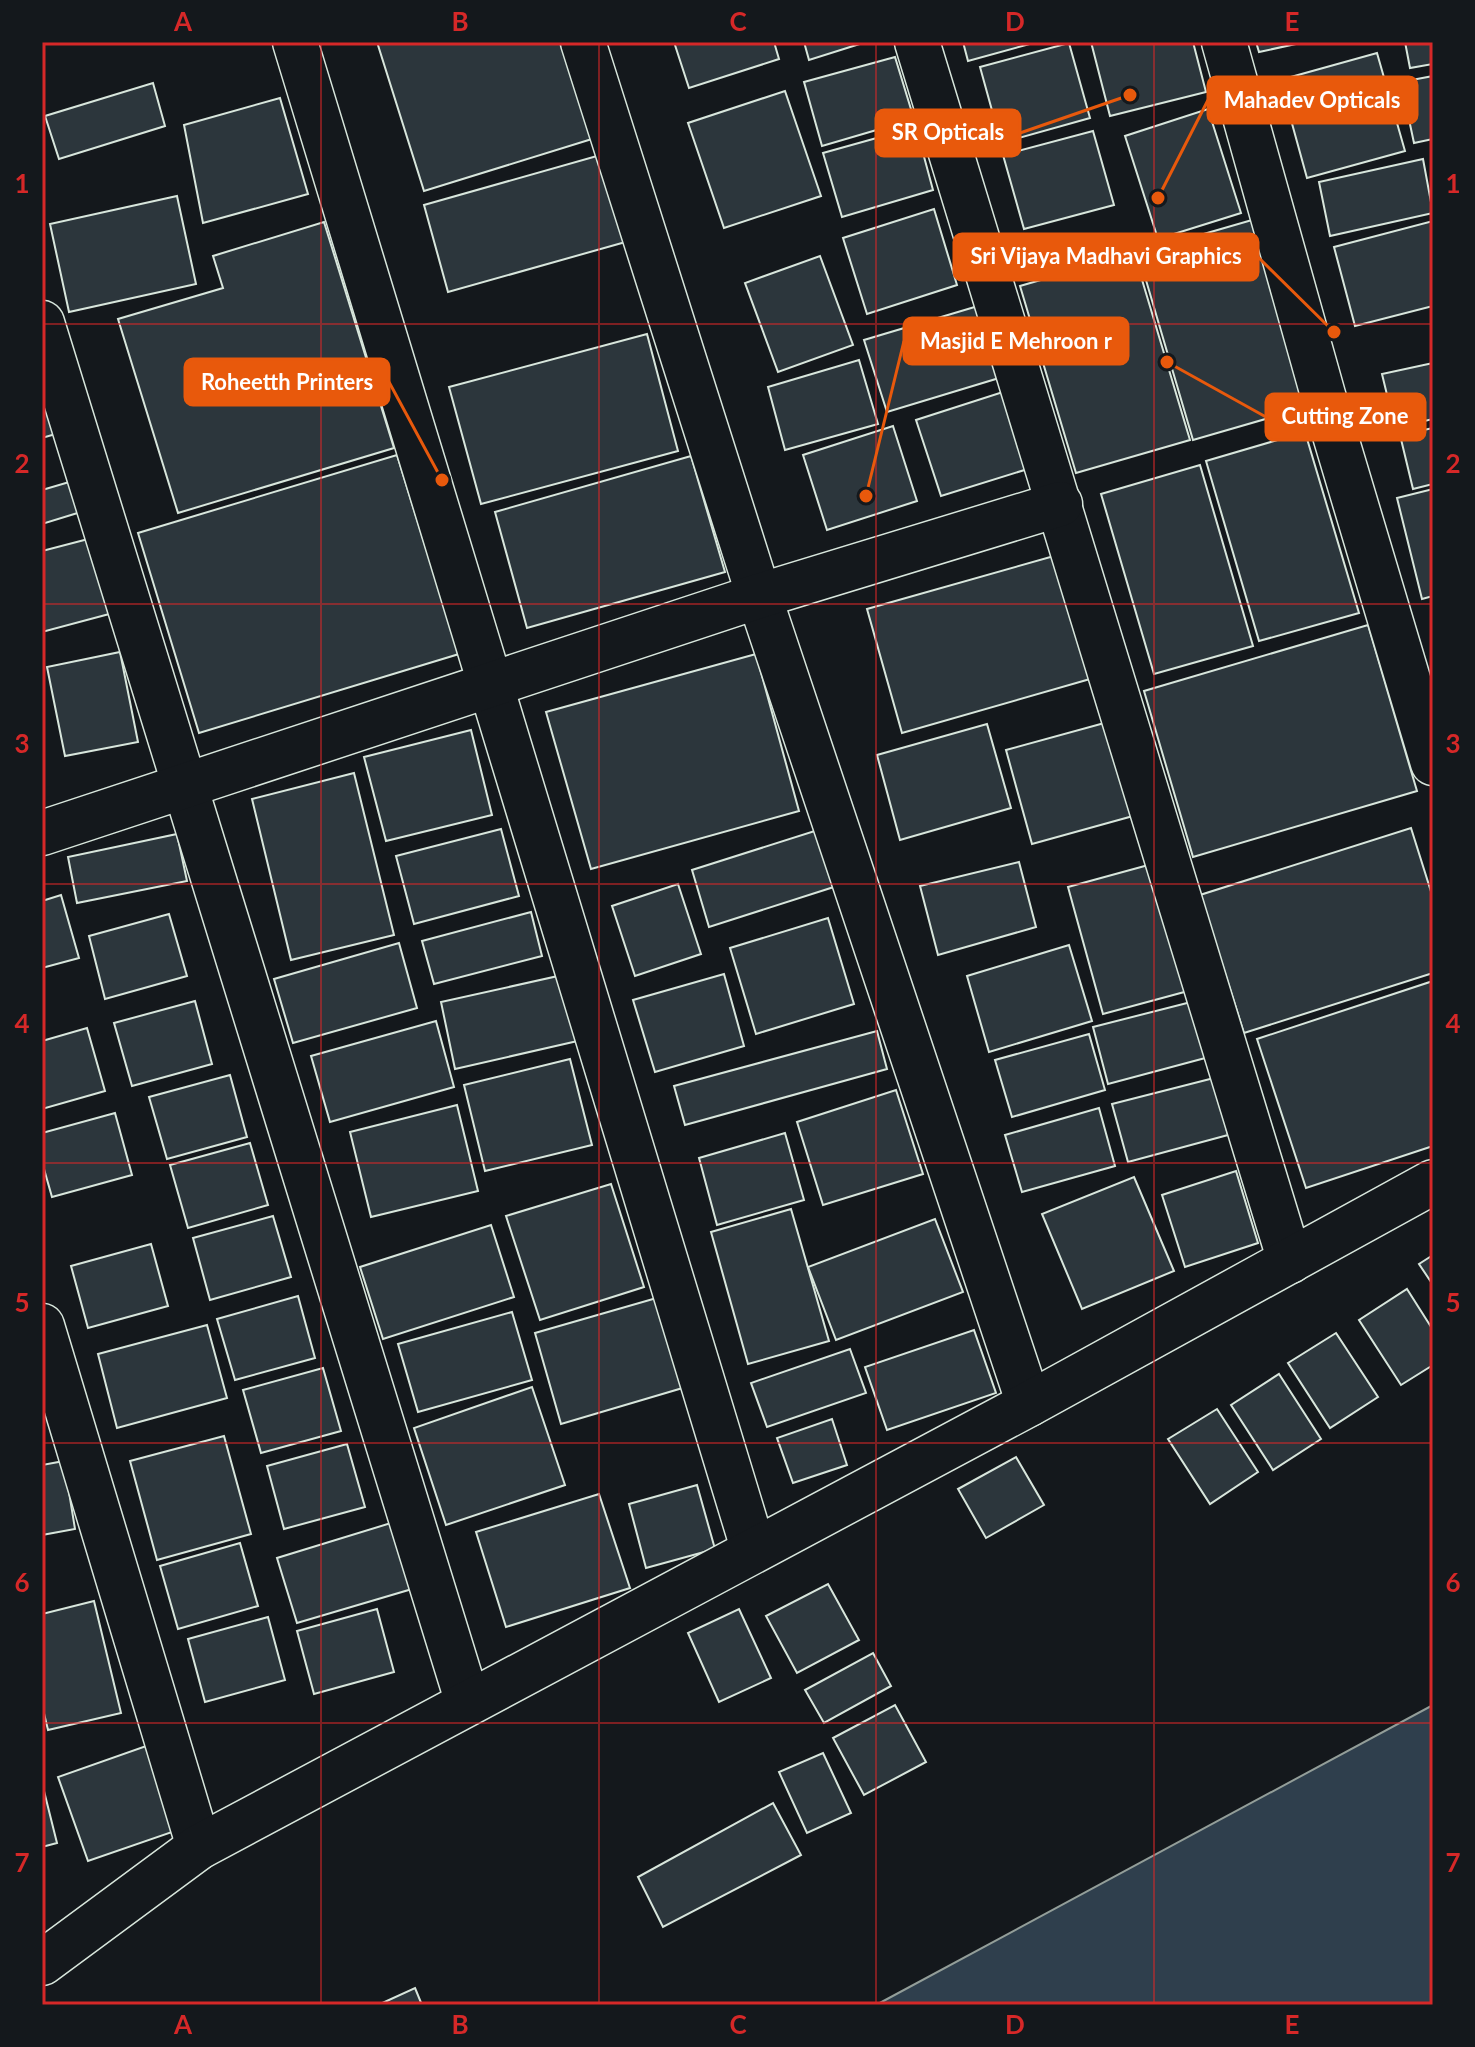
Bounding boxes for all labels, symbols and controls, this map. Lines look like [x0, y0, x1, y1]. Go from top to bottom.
text: A [173, 5, 193, 37]
text: B [451, 5, 469, 37]
text: C [729, 5, 747, 37]
text: D [1005, 5, 1025, 37]
text: E [1285, 5, 1299, 37]
callout: Mahadev Opticals [1208, 77, 1417, 123]
text: Mahadev Opticals [1224, 86, 1400, 113]
callout: SR Opticals [876, 110, 1020, 156]
text: SR Opticals [892, 118, 1004, 145]
text: 1 [14, 167, 30, 199]
text: 1 [1445, 167, 1461, 199]
callout: Sri Vijaya Madhavi Graphics [954, 234, 1258, 280]
text: Sri Vijaya Madhavi Graphics [970, 242, 1242, 269]
callout: Masjid E Mehroon r [904, 318, 1128, 364]
text: Masjid E Mehroon r [920, 327, 1113, 354]
callout: Roheetth Printers [185, 359, 389, 405]
text: Roheetth Printers [201, 368, 373, 395]
callout: Cutting Zone [1266, 394, 1425, 440]
text: Cutting Zone [1281, 402, 1409, 429]
text: 2 [14, 447, 30, 479]
text: 2 [1445, 447, 1461, 479]
text: 3 [14, 727, 30, 759]
text: 3 [1445, 727, 1461, 759]
text: 4 [14, 1007, 30, 1039]
text: 4 [1445, 1007, 1461, 1039]
text: 5 [14, 1286, 30, 1318]
text: 5 [1445, 1286, 1461, 1318]
text: 6 [14, 1566, 30, 1598]
text: 6 [1445, 1566, 1461, 1598]
text: 7 [14, 1846, 30, 1878]
text: 7 [1445, 1846, 1461, 1878]
text: A [173, 2008, 193, 2040]
text: B [451, 2008, 469, 2040]
text: C [729, 2008, 747, 2040]
text: D [1005, 2008, 1025, 2040]
text: E [1285, 2008, 1299, 2040]

